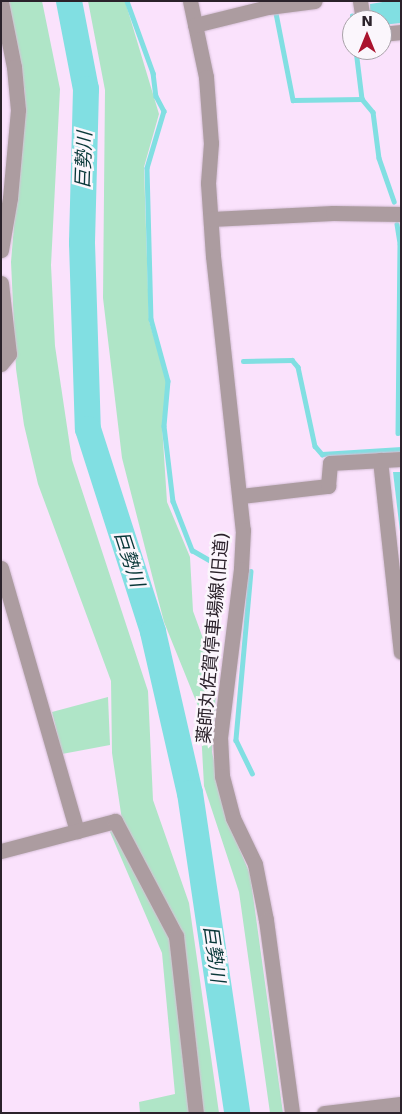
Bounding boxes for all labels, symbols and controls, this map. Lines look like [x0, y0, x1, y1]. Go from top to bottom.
north arrow [342, 10, 392, 60]
text: N [361, 13, 373, 29]
water label: 巨勢川 [72, 131, 96, 189]
water label: 巨勢川 [109, 528, 149, 590]
street label: 薬師丸佐賀停車場線(旧道) [193, 531, 233, 745]
water label: 巨勢川 [199, 924, 229, 984]

